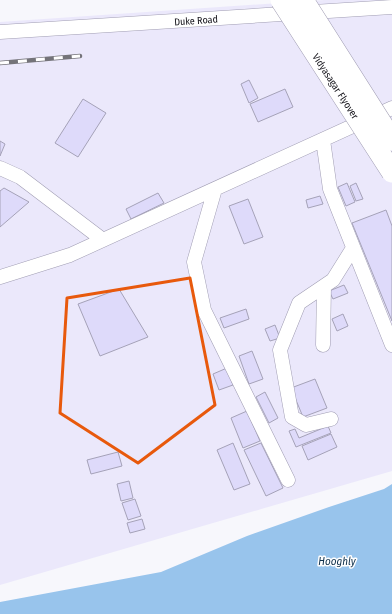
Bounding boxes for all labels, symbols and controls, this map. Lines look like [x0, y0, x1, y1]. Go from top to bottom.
street label: Duke Road [174, 13, 218, 29]
street label: Vidyasagar Flyover [310, 52, 361, 122]
water label: Hooghly [318, 555, 357, 568]

